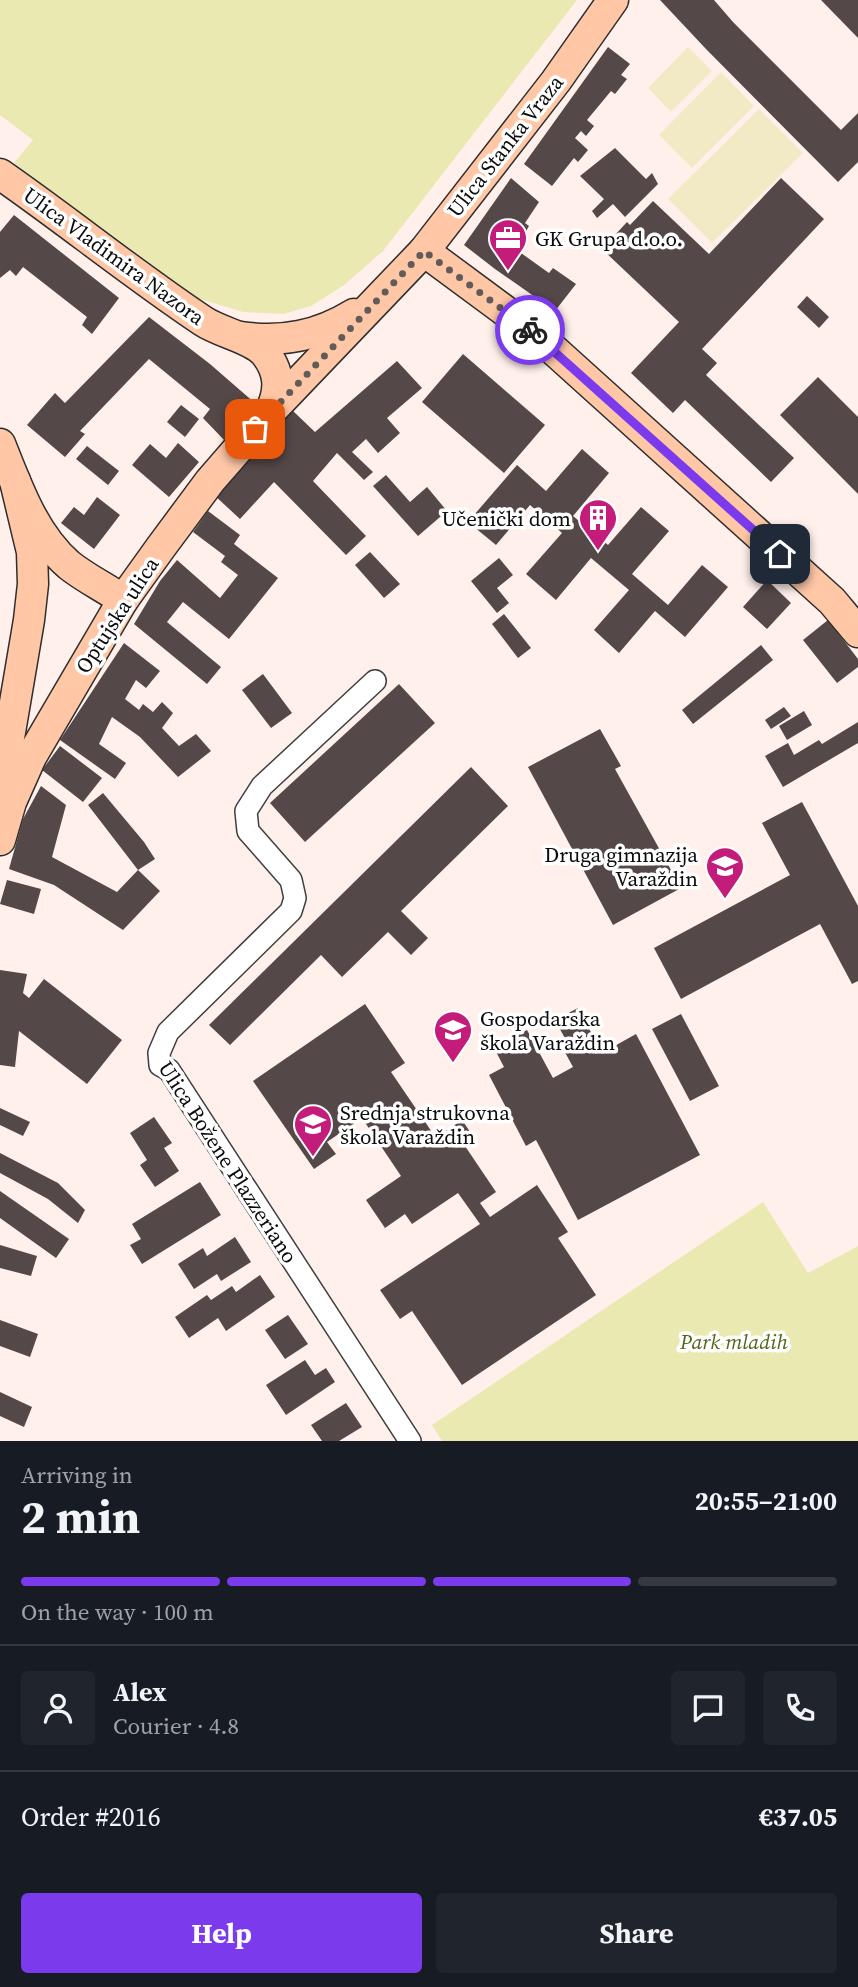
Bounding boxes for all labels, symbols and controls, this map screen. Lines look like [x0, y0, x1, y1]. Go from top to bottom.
street label: Ulica Stanka Vraza [440, 69, 570, 223]
street label: Ulica Vladimira Nazora [17, 180, 211, 332]
office icon: GK Grupa d.o.o. [487, 217, 529, 272]
place label: GK Grupa d.o.o. [535, 224, 683, 253]
courier [495, 295, 565, 365]
icon: bike [511, 311, 549, 349]
pin [225, 399, 285, 459]
icon: bag [236, 410, 274, 448]
building icon: Učenički dom [577, 497, 619, 552]
place label: Učenički dom [441, 504, 571, 533]
pin [750, 524, 810, 584]
icon: home [761, 535, 799, 573]
street label: Optujska ulica [69, 551, 166, 679]
place label: Druga gimnazija Varaždin [544, 840, 698, 893]
school or university icon: Druga gimnazija Varaždin [704, 845, 746, 900]
place label: Gospodarska škola Varaždin [480, 1004, 615, 1057]
school or university icon: Gospodarska škola Varaždin [432, 1009, 474, 1064]
street label: Ulica Božene Plazzeriano [152, 1055, 304, 1269]
place label: Srednja strukovna škola Varaždin [340, 1098, 510, 1151]
school or university icon: Srednja strukovna škola Varaždin [292, 1103, 334, 1158]
park label: Park mladih [679, 1327, 789, 1356]
text: Arriving in [21, 1459, 133, 1491]
text: 20:55–21:00 [695, 1483, 837, 1519]
text: 2 min [21, 1485, 140, 1548]
text: On the way · 100 m [21, 1596, 214, 1628]
button: person [21, 1671, 95, 1745]
button: chat [671, 1671, 745, 1745]
button: phone [763, 1671, 837, 1745]
text: Alex [113, 1674, 167, 1710]
text: Courier · 4.8 [113, 1710, 239, 1742]
text: Order #2016 [21, 1799, 161, 1835]
text: €37.05 [759, 1799, 837, 1835]
button: Help [21, 1893, 422, 1973]
button: Share [436, 1893, 837, 1973]

